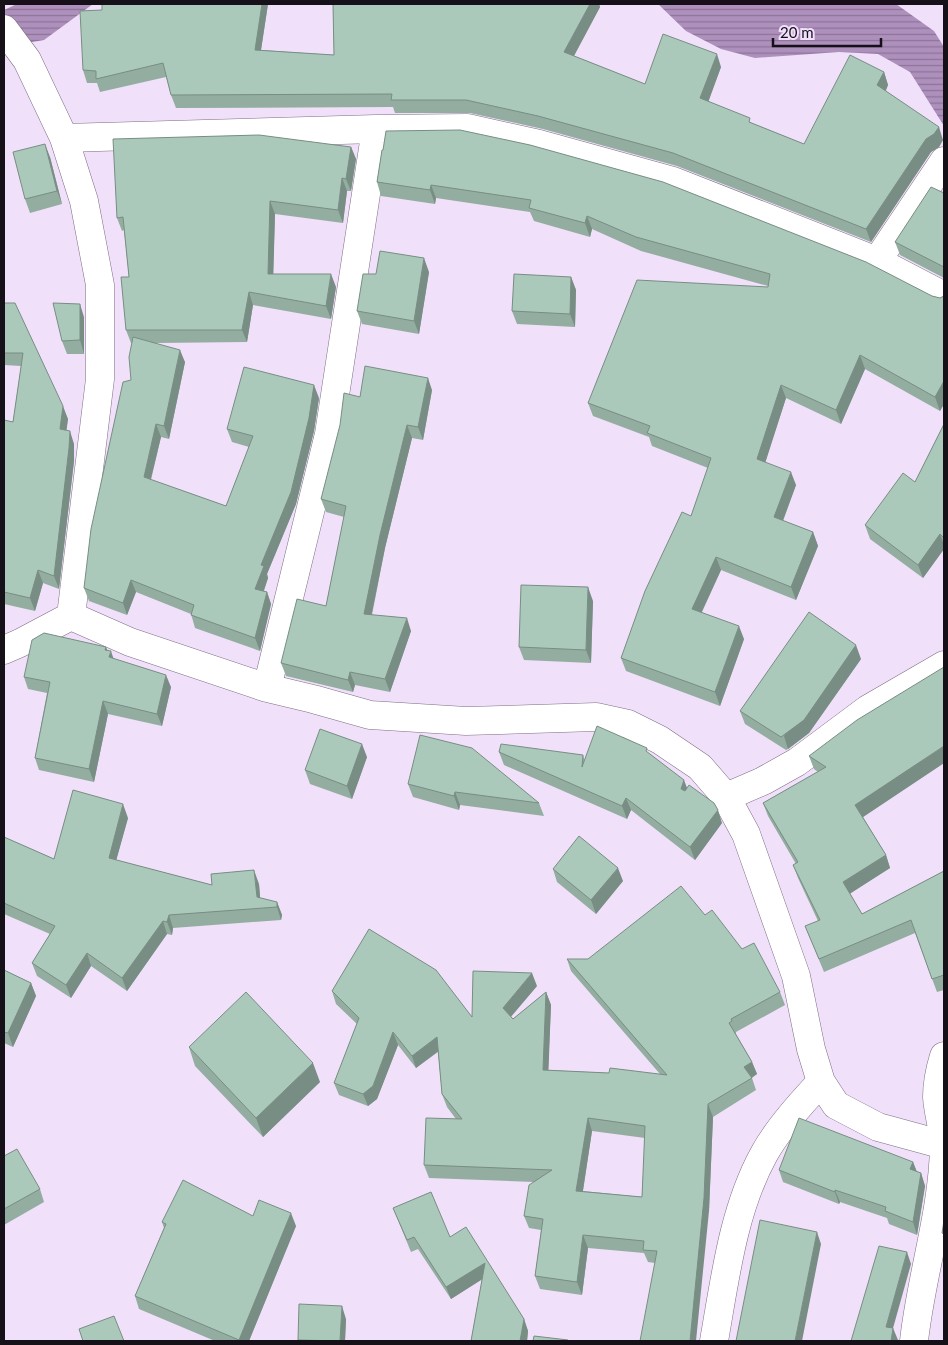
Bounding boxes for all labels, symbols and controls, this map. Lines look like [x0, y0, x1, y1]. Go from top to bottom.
scale bar [773, 15, 880, 47]
text: 20 m [780, 23, 814, 41]

